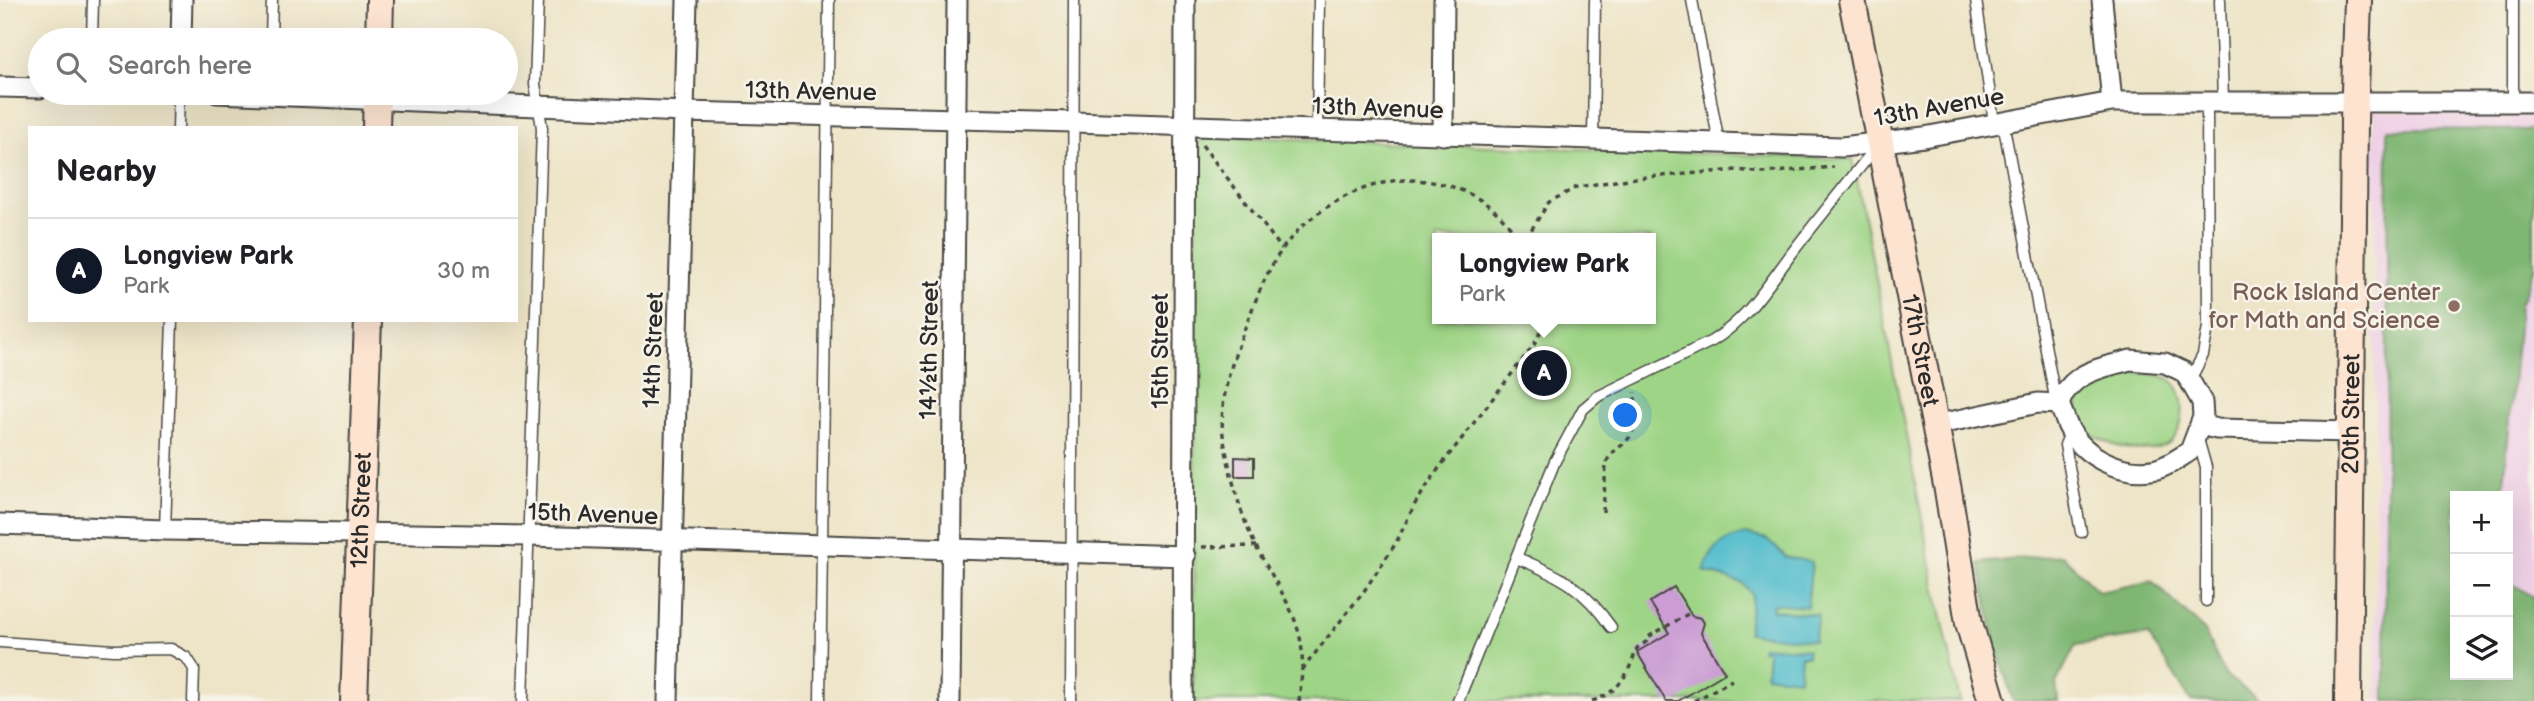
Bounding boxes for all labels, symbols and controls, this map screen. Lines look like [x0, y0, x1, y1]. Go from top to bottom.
search box [28, 28, 518, 105]
icon: search [52, 48, 90, 86]
text: Search here [108, 51, 252, 82]
street label: 13th Avenue [745, 76, 877, 107]
street label: 13th Avenue [1872, 82, 2006, 133]
street label: 13th Avenue [1312, 92, 1444, 125]
text: Nearby [56, 154, 156, 190]
popup [1432, 233, 1656, 324]
text: Longview Park [123, 241, 293, 272]
text: Longview Park [1459, 249, 1629, 280]
text: A [72, 257, 86, 285]
text: 30 m [437, 257, 490, 285]
text: Park [123, 272, 169, 300]
place label: Rock Island Center for Math and Science [2209, 278, 2440, 335]
street label: 14½th Street [914, 279, 945, 420]
text: Park [1459, 280, 1505, 308]
street label: 14th Street [637, 291, 670, 409]
street label: 17th Street [1895, 292, 1945, 410]
street label: 15th Street [1146, 293, 1175, 409]
marker: Rock Island Center for Math and Science [2446, 298, 2462, 314]
pin: A [1521, 347, 1567, 399]
street label: 20th Street [2336, 353, 2367, 475]
your location [1608, 398, 1642, 432]
street label: 12th Street [345, 451, 378, 569]
map controls [2450, 491, 2513, 680]
button: + [2450, 491, 2513, 554]
street label: 15th Avenue [527, 498, 659, 531]
button: − [2450, 554, 2513, 617]
button: layers [2450, 617, 2513, 680]

